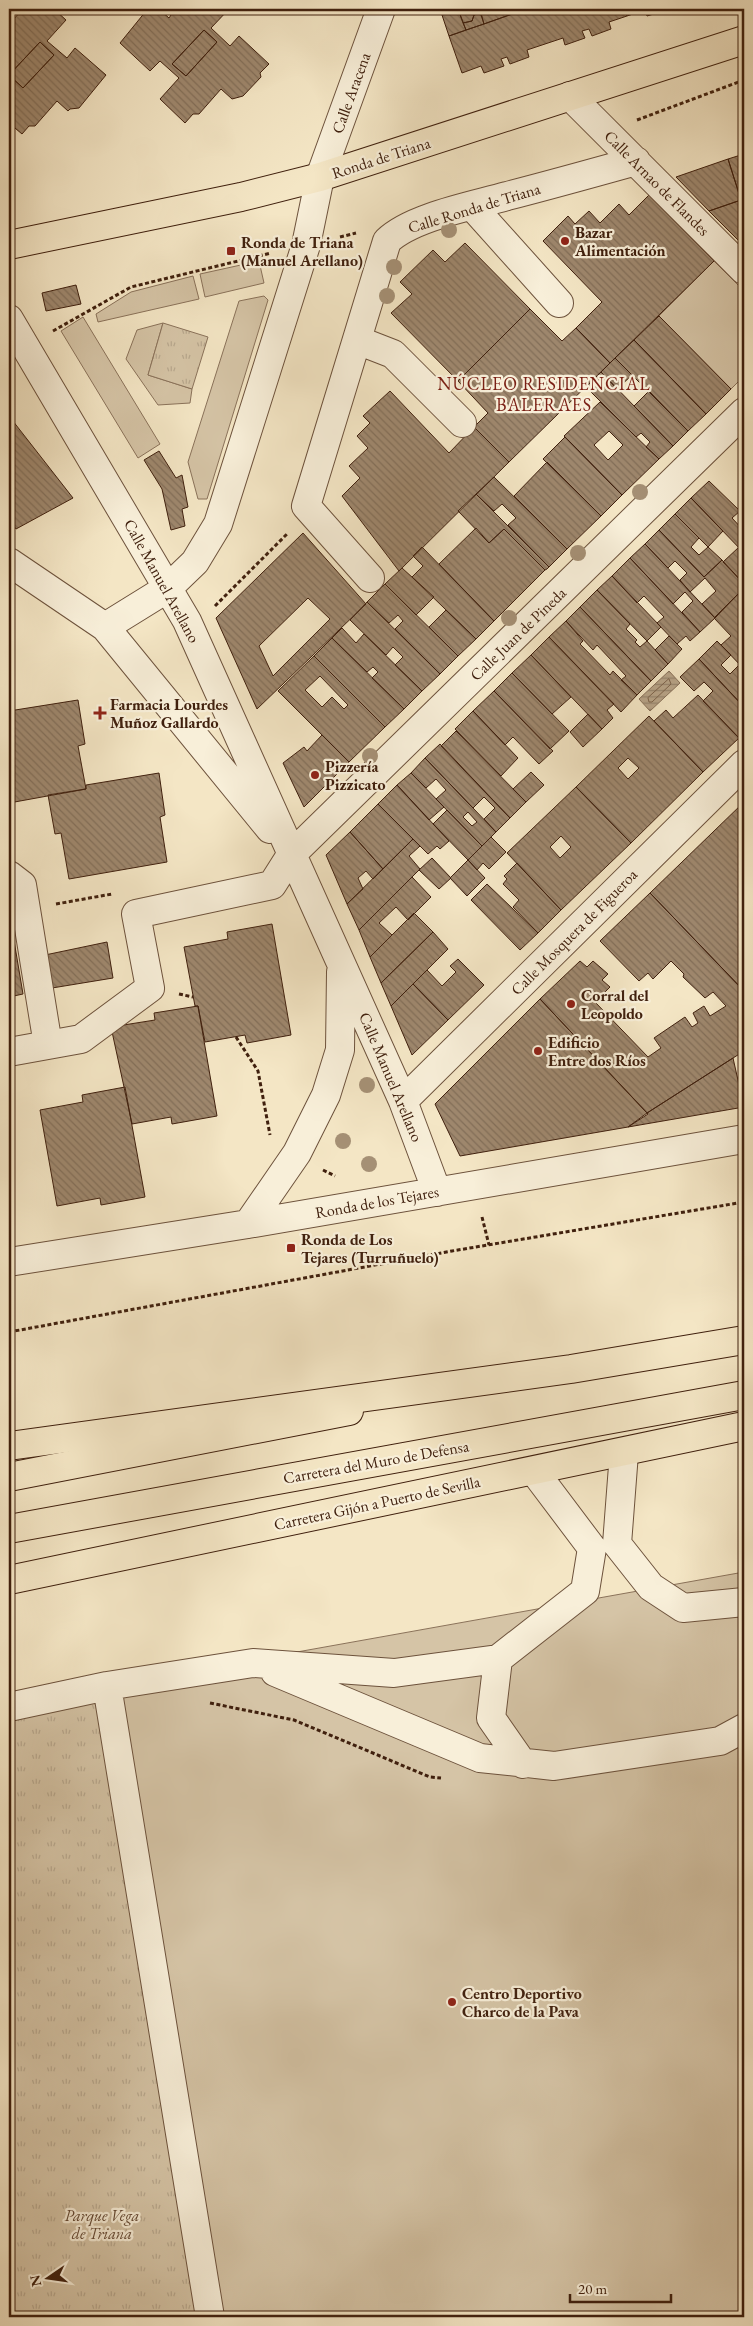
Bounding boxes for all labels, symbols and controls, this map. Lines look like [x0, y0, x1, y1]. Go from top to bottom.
street label: Calle Aracena [327, 49, 376, 136]
street label: Calle Arnao de Flandes [600, 126, 714, 240]
street label: Ronda de Triana [329, 132, 434, 184]
street label: Calle Ronda de Triana [405, 178, 543, 238]
place label: Bazar Alimentación [574, 222, 666, 261]
place label: Ronda de Triana (Manuel Arellano) [241, 232, 363, 271]
marker: Bazar Alimentación [559, 235, 571, 247]
marker: Ronda de Triana (Manuel Arellano) [225, 245, 237, 257]
district label: NÚCLEO RESIDENCIAL BALERAES [437, 372, 651, 416]
street label: Calle Manuel Arellano [119, 515, 205, 647]
street label: Calle Juan de Pineda [465, 582, 571, 685]
place label: Farmacia Lourdes Muñoz Gallardo [110, 694, 228, 733]
marker: Farmacia Lourdes Muñoz Gallardo [94, 707, 106, 719]
place label: Pizzería Pizzicato [325, 756, 386, 795]
marker: Pizzería Pizzicato [309, 769, 321, 781]
street label: Calle Mosquera de Figueroa [506, 864, 642, 1000]
place label: Corral del Leopoldo [581, 985, 649, 1024]
marker: Corral del Leopoldo [565, 998, 577, 1010]
street label: Calle Manuel Arellano [354, 1009, 428, 1145]
place label: Edificio Entre dos Ríos [548, 1032, 646, 1071]
marker: Edificio Entre dos Ríos [532, 1045, 544, 1057]
street label: Ronda de los Tejares [314, 1181, 440, 1223]
place label: Ronda de Los Tejares (Turruñuelo) [301, 1229, 439, 1268]
marker: Ronda de Los Tejares (Turruñuelo) [285, 1242, 297, 1254]
street label: Carretera del Muro de Defensa [281, 1435, 471, 1489]
street label: Carretera Gijón a Puerto de Sevilla [272, 1471, 483, 1535]
place label: Centro Deportivo Charco de la Pava [462, 1983, 582, 2022]
marker: Centro Deportivo Charco de la Pava [446, 1996, 458, 2008]
park label: Parque Vega de Triana [65, 2205, 139, 2244]
north arrow [22, 2254, 72, 2304]
scale bar [570, 2271, 672, 2303]
text: N [25, 2273, 45, 2288]
text: 20 m [578, 2279, 607, 2298]

